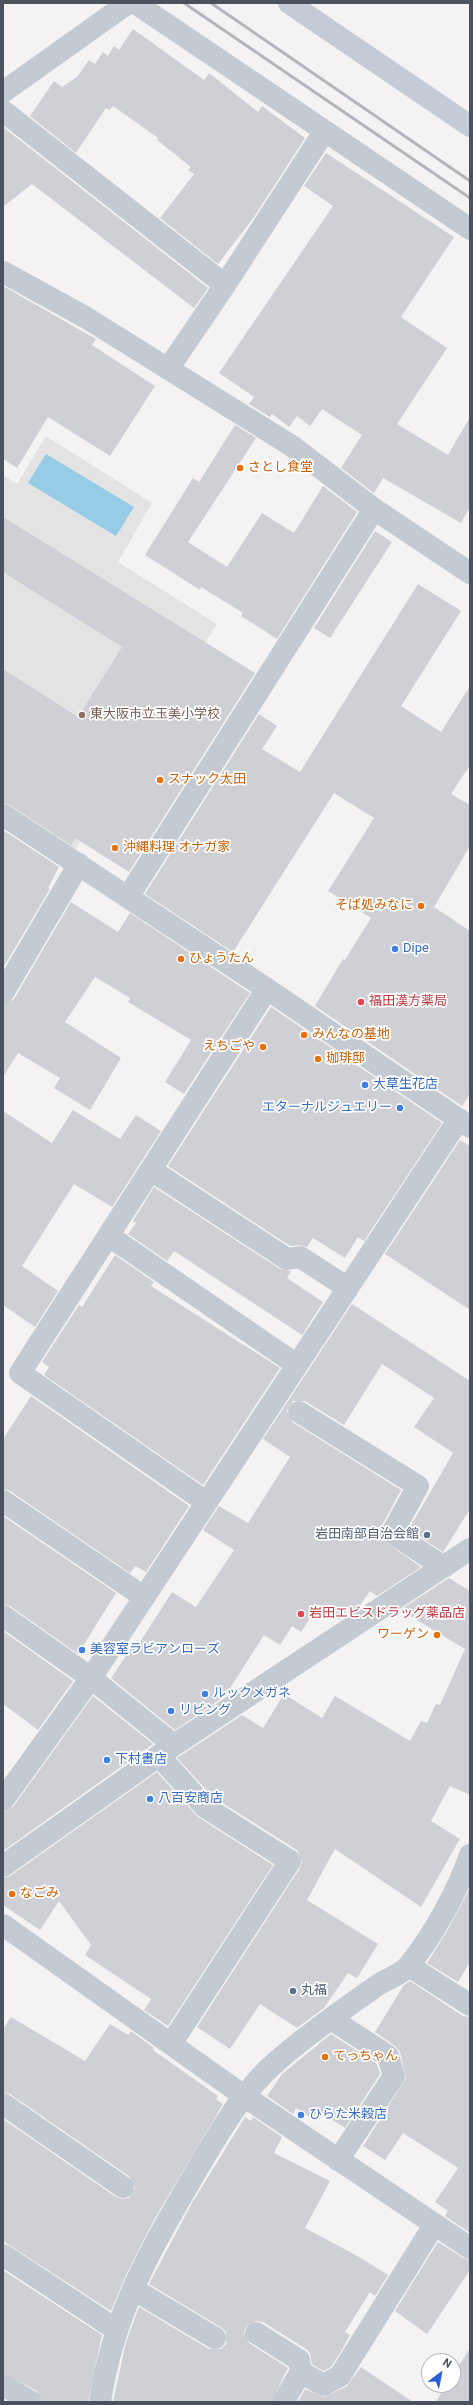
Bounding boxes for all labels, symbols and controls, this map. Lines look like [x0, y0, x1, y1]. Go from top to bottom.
place label: さとし食堂 [248, 460, 313, 476]
marker: さとし食堂 [235, 463, 245, 473]
place label: 東大阪市立玉美小学校 [90, 707, 220, 723]
marker: 東大阪市立玉美小学校 [77, 710, 87, 720]
place label: スナック太田 [168, 772, 246, 788]
marker: スナック太田 [155, 775, 165, 785]
place label: 沖縄料理 オナガ家 [123, 840, 230, 856]
marker: 沖縄料理 オナガ家 [110, 843, 120, 853]
place label: そば処みなに [335, 898, 413, 914]
marker: そば処みなに [416, 901, 426, 911]
place label: Dipe [403, 941, 429, 957]
marker: Dipe [390, 944, 400, 954]
place label: ひょうたん [189, 951, 254, 967]
marker: ひょうたん [176, 954, 186, 964]
place label: 福田漢方薬局 [369, 994, 447, 1010]
marker: 福田漢方薬局 [356, 997, 366, 1007]
place label: みんなの基地 [312, 1027, 390, 1043]
marker: みんなの基地 [299, 1030, 309, 1040]
place label: えちごや [203, 1039, 255, 1055]
marker: えちごや [258, 1042, 268, 1052]
place label: 珈琲邸 [326, 1051, 365, 1067]
marker: 珈琲邸 [313, 1054, 323, 1064]
place label: 大草生花店 [373, 1077, 438, 1093]
marker: 大草生花店 [360, 1080, 370, 1090]
place label: エターナルジュエリー [262, 1100, 392, 1116]
marker: エターナルジュエリー [395, 1103, 405, 1113]
place label: 岩田南部自治会館 [315, 1527, 419, 1543]
marker: 岩田南部自治会館 [422, 1530, 432, 1540]
place label: 岩田エビスドラッグ薬品店 [309, 1606, 465, 1622]
marker: 岩田エビスドラッグ薬品店 [296, 1609, 306, 1619]
place label: ワーゲン [377, 1627, 429, 1643]
marker: ワーゲン [432, 1630, 442, 1640]
place label: 美容室ラビアンローズ [90, 1642, 220, 1658]
marker: 美容室ラビアンローズ [77, 1645, 87, 1655]
place label: ルックメガネ [213, 1686, 291, 1702]
marker: ルックメガネ [200, 1689, 210, 1699]
place label: リビング [179, 1703, 231, 1719]
marker: リビング [166, 1706, 176, 1716]
place label: 下村書店 [115, 1752, 167, 1768]
marker: 下村書店 [102, 1755, 112, 1765]
place label: 八百安商店 [158, 1791, 223, 1807]
marker: 八百安商店 [145, 1794, 155, 1804]
place label: なごみ [20, 1886, 59, 1902]
marker: なごみ [7, 1889, 17, 1899]
place label: 丸福 [301, 1983, 327, 1999]
marker: 丸福 [288, 1986, 298, 1996]
place label: てっちゃん [333, 2049, 398, 2065]
marker: てっちゃん [320, 2052, 330, 2062]
place label: ひらた米穀店 [309, 2107, 387, 2123]
marker: ひらた米穀店 [296, 2110, 306, 2120]
north arrow [421, 2353, 461, 2393]
text: N [440, 2356, 454, 2371]

